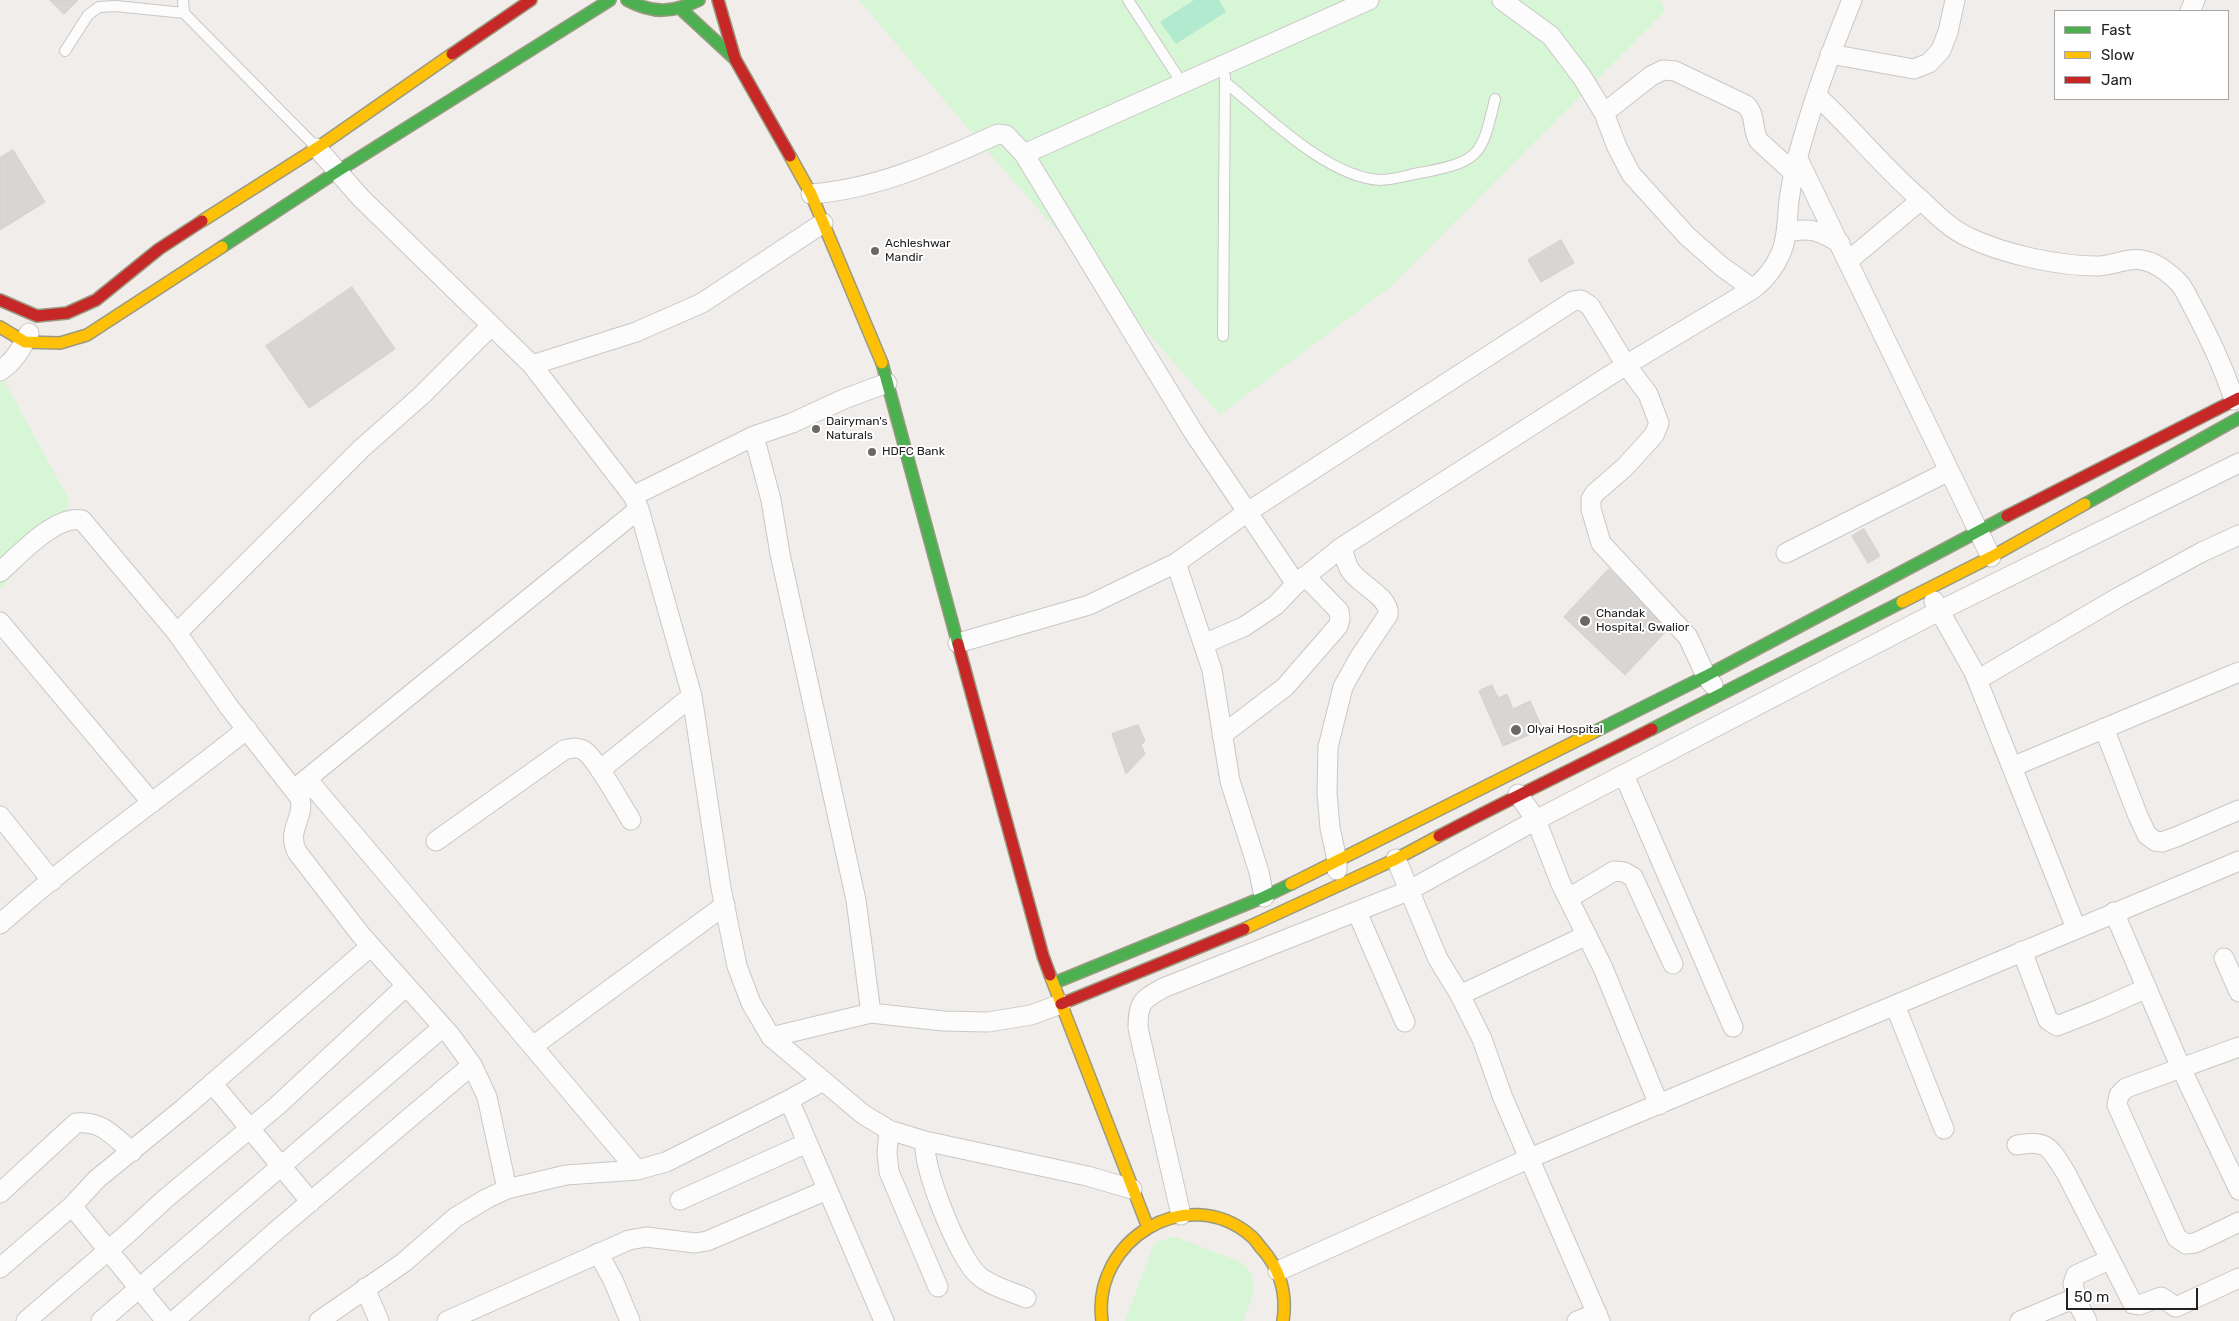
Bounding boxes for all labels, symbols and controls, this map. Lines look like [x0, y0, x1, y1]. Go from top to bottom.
legend [2054, 10, 2229, 100]
text: Fast [2101, 21, 2131, 39]
text: Slow [2101, 46, 2134, 64]
text: Jam [2101, 71, 2132, 89]
place label: Achleshwar Mandir [885, 237, 951, 265]
marker: Achleshwar Mandir [869, 245, 881, 257]
place label: Dairyman's Naturals [826, 415, 888, 443]
marker: Dairyman's Naturals [810, 423, 822, 435]
place label: HDFC Bank [882, 445, 945, 459]
marker: HDFC Bank [866, 446, 878, 458]
place label: Chandak Hospital, Gwalior [1596, 607, 1689, 635]
marker: Chandak Hospital, Gwalior [1578, 614, 1592, 628]
marker: Olyai Hospital [1509, 723, 1523, 737]
place label: Olyai Hospital [1527, 723, 1603, 737]
scale bar [2069, 1278, 2202, 1310]
text: 50 m [2074, 1288, 2109, 1306]

